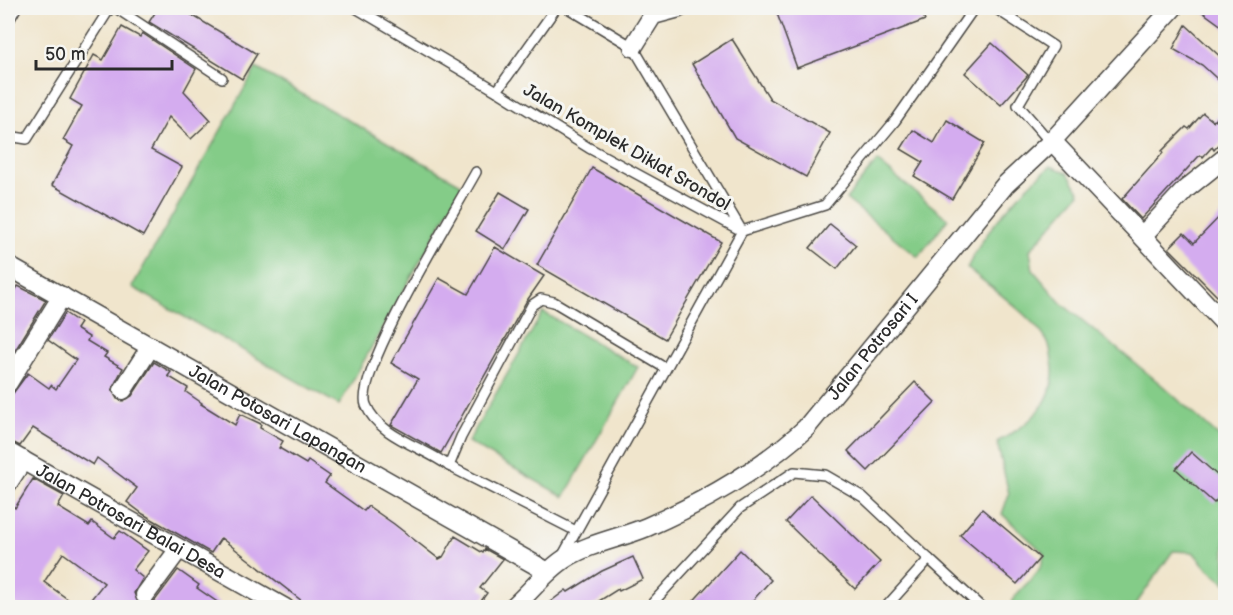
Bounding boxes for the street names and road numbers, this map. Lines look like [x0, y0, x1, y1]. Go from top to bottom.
street label: Jalan Komplek Diklat Srondol [519, 79, 734, 215]
street label: Jalan Potrosari I [823, 289, 923, 404]
street label: Jalan Potosari Lapangan [185, 361, 370, 478]
street label: Jalan Potrosari Balai Desa [32, 460, 229, 583]

